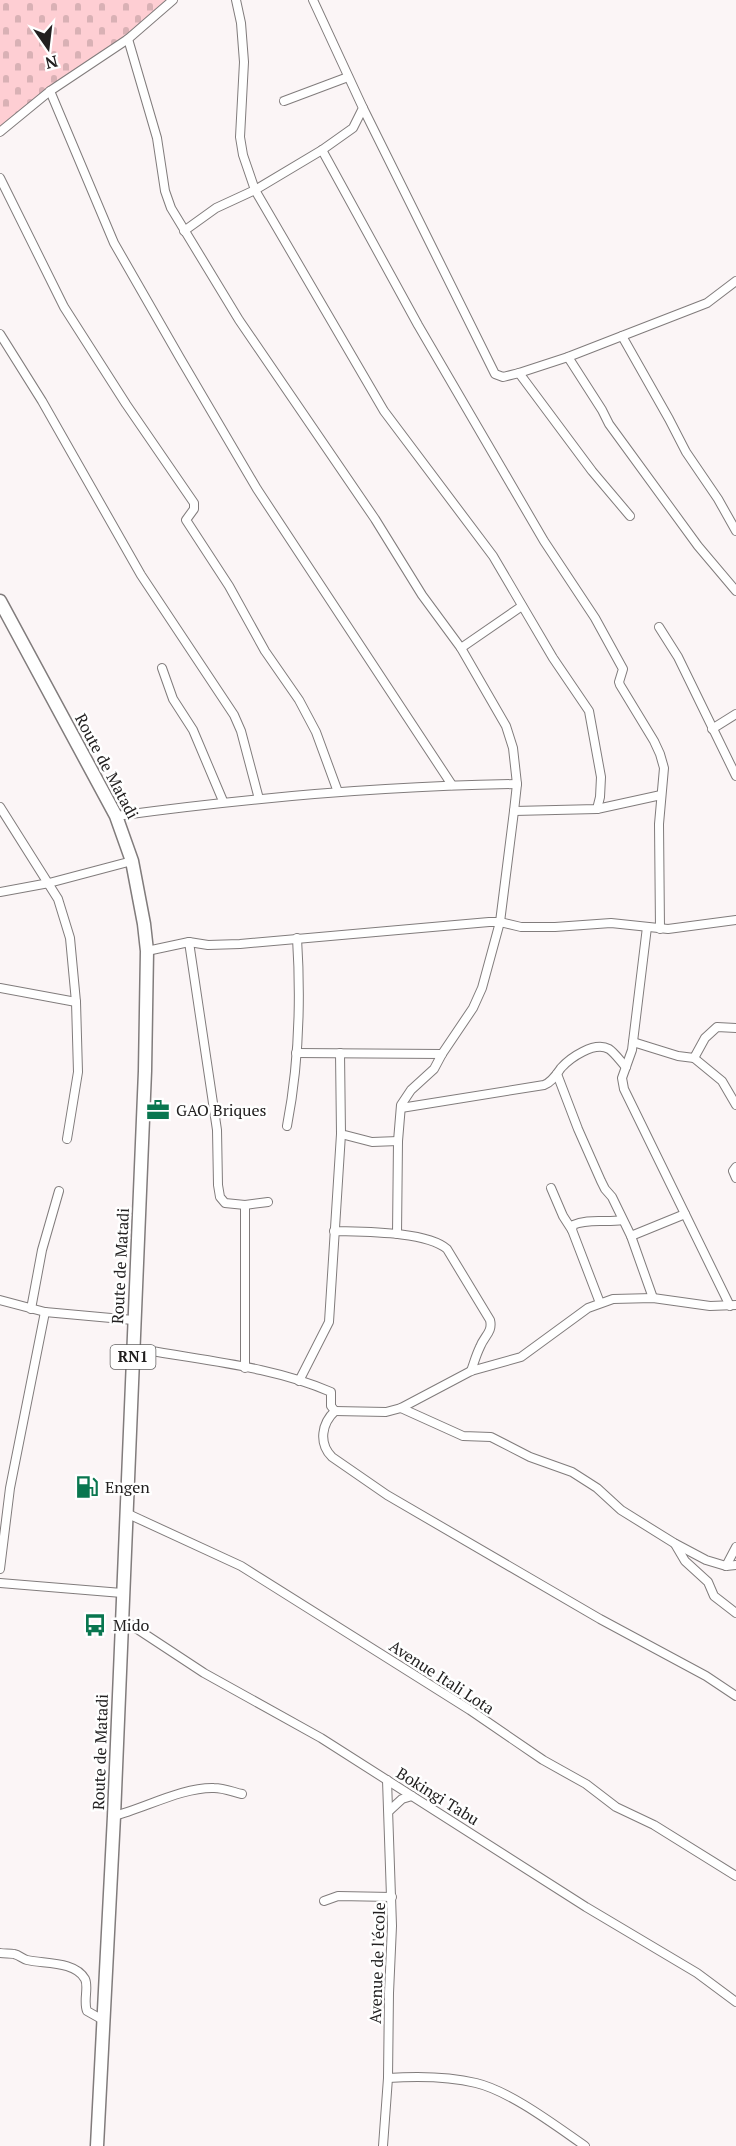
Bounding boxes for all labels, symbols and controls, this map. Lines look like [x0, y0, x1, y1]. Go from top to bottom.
north arrow [18, 18, 78, 78]
text: N [43, 50, 60, 75]
street label: Route de Matadi [70, 710, 144, 823]
office icon: GAO Briques [145, 1097, 171, 1123]
place label: GAO Briques [176, 1099, 267, 1121]
street label: Route de Matadi [106, 1207, 134, 1325]
road number: RN1 [110, 1345, 156, 1369]
fuel station icon: Engen [74, 1474, 100, 1500]
place label: Engen [105, 1476, 150, 1498]
bus stop icon: Mido [82, 1612, 108, 1638]
place label: Mido [113, 1614, 150, 1636]
street label: Avenue Itali Lota [385, 1635, 499, 1719]
street label: Route de Matadi [87, 1693, 113, 1810]
street label: Bokingi Tabu [392, 1762, 484, 1830]
street label: Avenue de l'école [364, 1902, 390, 2024]

